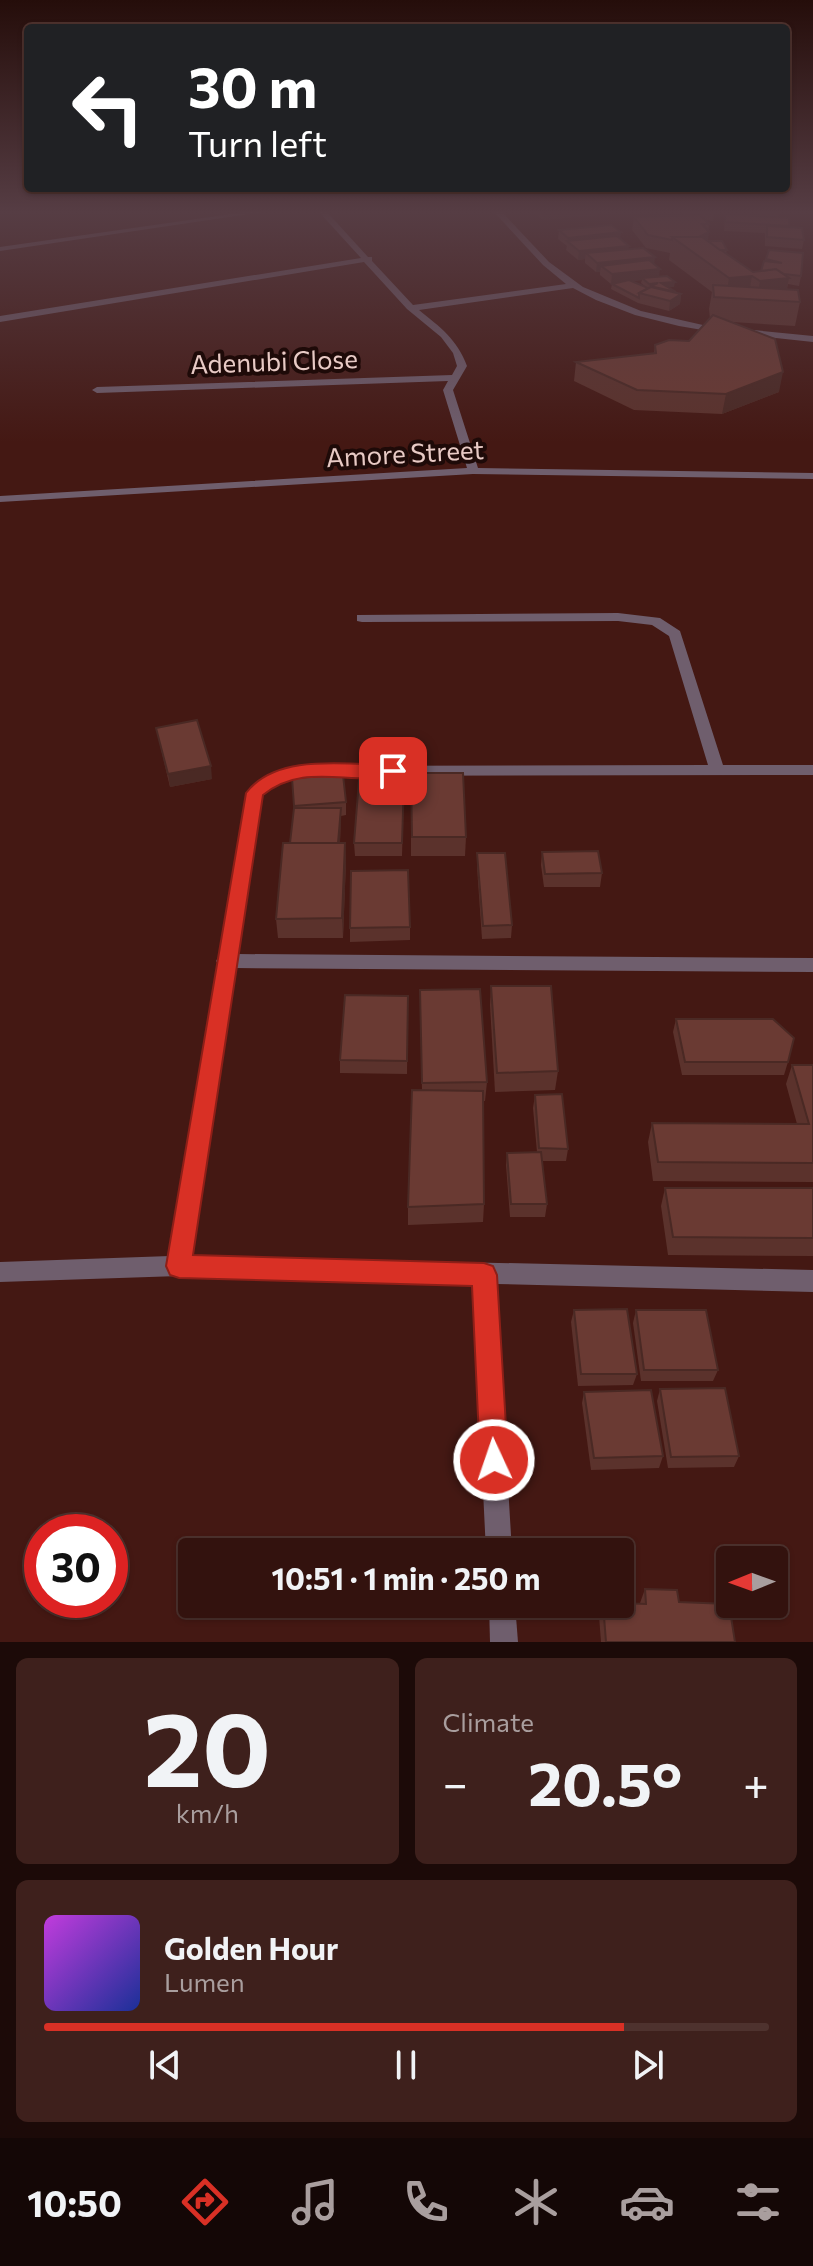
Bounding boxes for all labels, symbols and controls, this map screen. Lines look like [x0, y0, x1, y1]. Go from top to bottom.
text: 30 m [188, 51, 317, 120]
icon: left [56, 56, 160, 160]
text: Turn left [188, 120, 327, 164]
street label: Adenubi Close [190, 342, 358, 379]
street label: Amore Street [325, 433, 485, 472]
pin [359, 737, 427, 805]
icon: arrive [371, 749, 415, 793]
position arrow [452, 1418, 536, 1502]
speed limit sign: 30 [24, 1514, 128, 1618]
north arrow [716, 1546, 788, 1618]
map controls [716, 1546, 788, 1618]
text: 10:51 · 1 min · 250 m [272, 1559, 540, 1596]
text: 20 [143, 1681, 271, 1808]
text: Climate [443, 1706, 534, 1737]
text: 20.5° [528, 1745, 682, 1818]
text: − [443, 1755, 468, 1809]
text: + [743, 1755, 769, 1809]
text: km/h [176, 1797, 239, 1828]
text: Golden Hour [164, 1929, 338, 1966]
text: Lumen [164, 1966, 245, 1997]
icon: previous [143, 2043, 187, 2087]
icon: pause [384, 2043, 428, 2087]
icon: next [626, 2043, 670, 2087]
icon: directions [177, 2174, 233, 2230]
icon: music [287, 2174, 343, 2230]
icon: phone [398, 2174, 454, 2230]
icon: climate [508, 2174, 564, 2230]
icon: car [619, 2174, 675, 2230]
icon: filters [730, 2174, 786, 2230]
text: 10:50 [27, 2180, 122, 2224]

